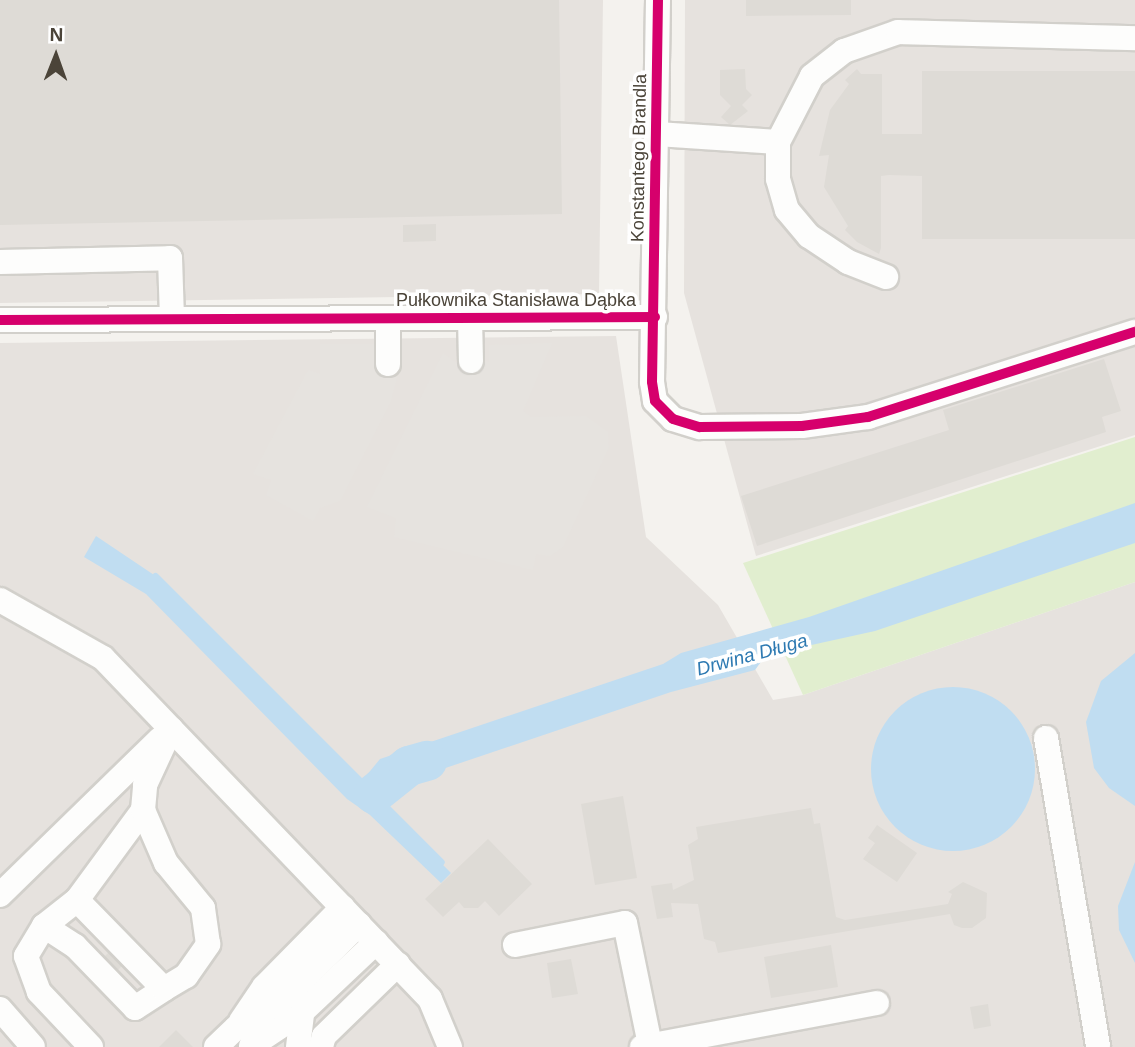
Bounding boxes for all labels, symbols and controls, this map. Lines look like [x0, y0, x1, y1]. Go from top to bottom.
north arrow [21, 21, 91, 91]
text: N [49, 24, 63, 45]
street label: Konstantego Brandla [627, 74, 651, 242]
street label: Pułkownika Stanisława Dąbka [396, 289, 636, 311]
water label: Drwina Długa [694, 629, 810, 681]

